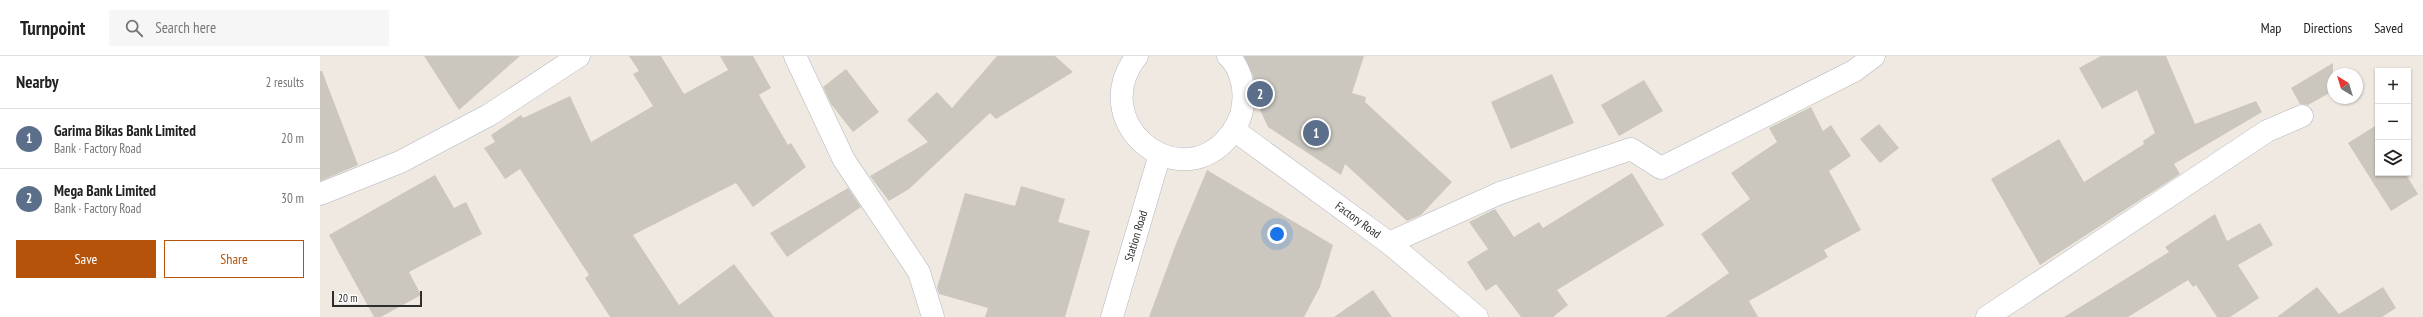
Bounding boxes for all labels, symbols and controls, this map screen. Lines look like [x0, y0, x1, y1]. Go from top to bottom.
search box [109, 10, 389, 46]
text: Turnpoint [20, 16, 85, 40]
icon: search [123, 17, 145, 39]
text: Search here [155, 18, 216, 37]
text: Map [2261, 19, 2281, 37]
text: Directions [2303, 19, 2352, 37]
text: Saved [2374, 19, 2403, 37]
north arrow [2327, 68, 2363, 104]
map controls [2375, 68, 2411, 176]
button: + [2375, 68, 2411, 104]
text: Nearby [16, 71, 59, 93]
text: 2 results [265, 74, 304, 91]
pin: 2 [1247, 79, 1273, 109]
button: − [2375, 104, 2411, 140]
pin: 1 [1303, 118, 1329, 148]
text: Garima Bikas Bank Limited [54, 121, 196, 140]
text: 1 [26, 130, 32, 147]
text: 20 m [281, 130, 304, 147]
text: Bank · Factory Road [54, 140, 141, 157]
button: layers [2375, 140, 2411, 176]
text: Mega Bank Limited [54, 181, 156, 200]
text: 2 [26, 190, 32, 207]
text: 30 m [281, 190, 304, 207]
street label: Factory Road [1332, 198, 1384, 241]
text: Bank · Factory Road [54, 200, 141, 217]
street label: Station Road [1121, 209, 1150, 263]
your location [1267, 224, 1287, 244]
button: Save [16, 240, 156, 278]
button: Share [164, 240, 304, 278]
scale bar [332, 289, 422, 308]
text: 20 m [338, 291, 357, 305]

